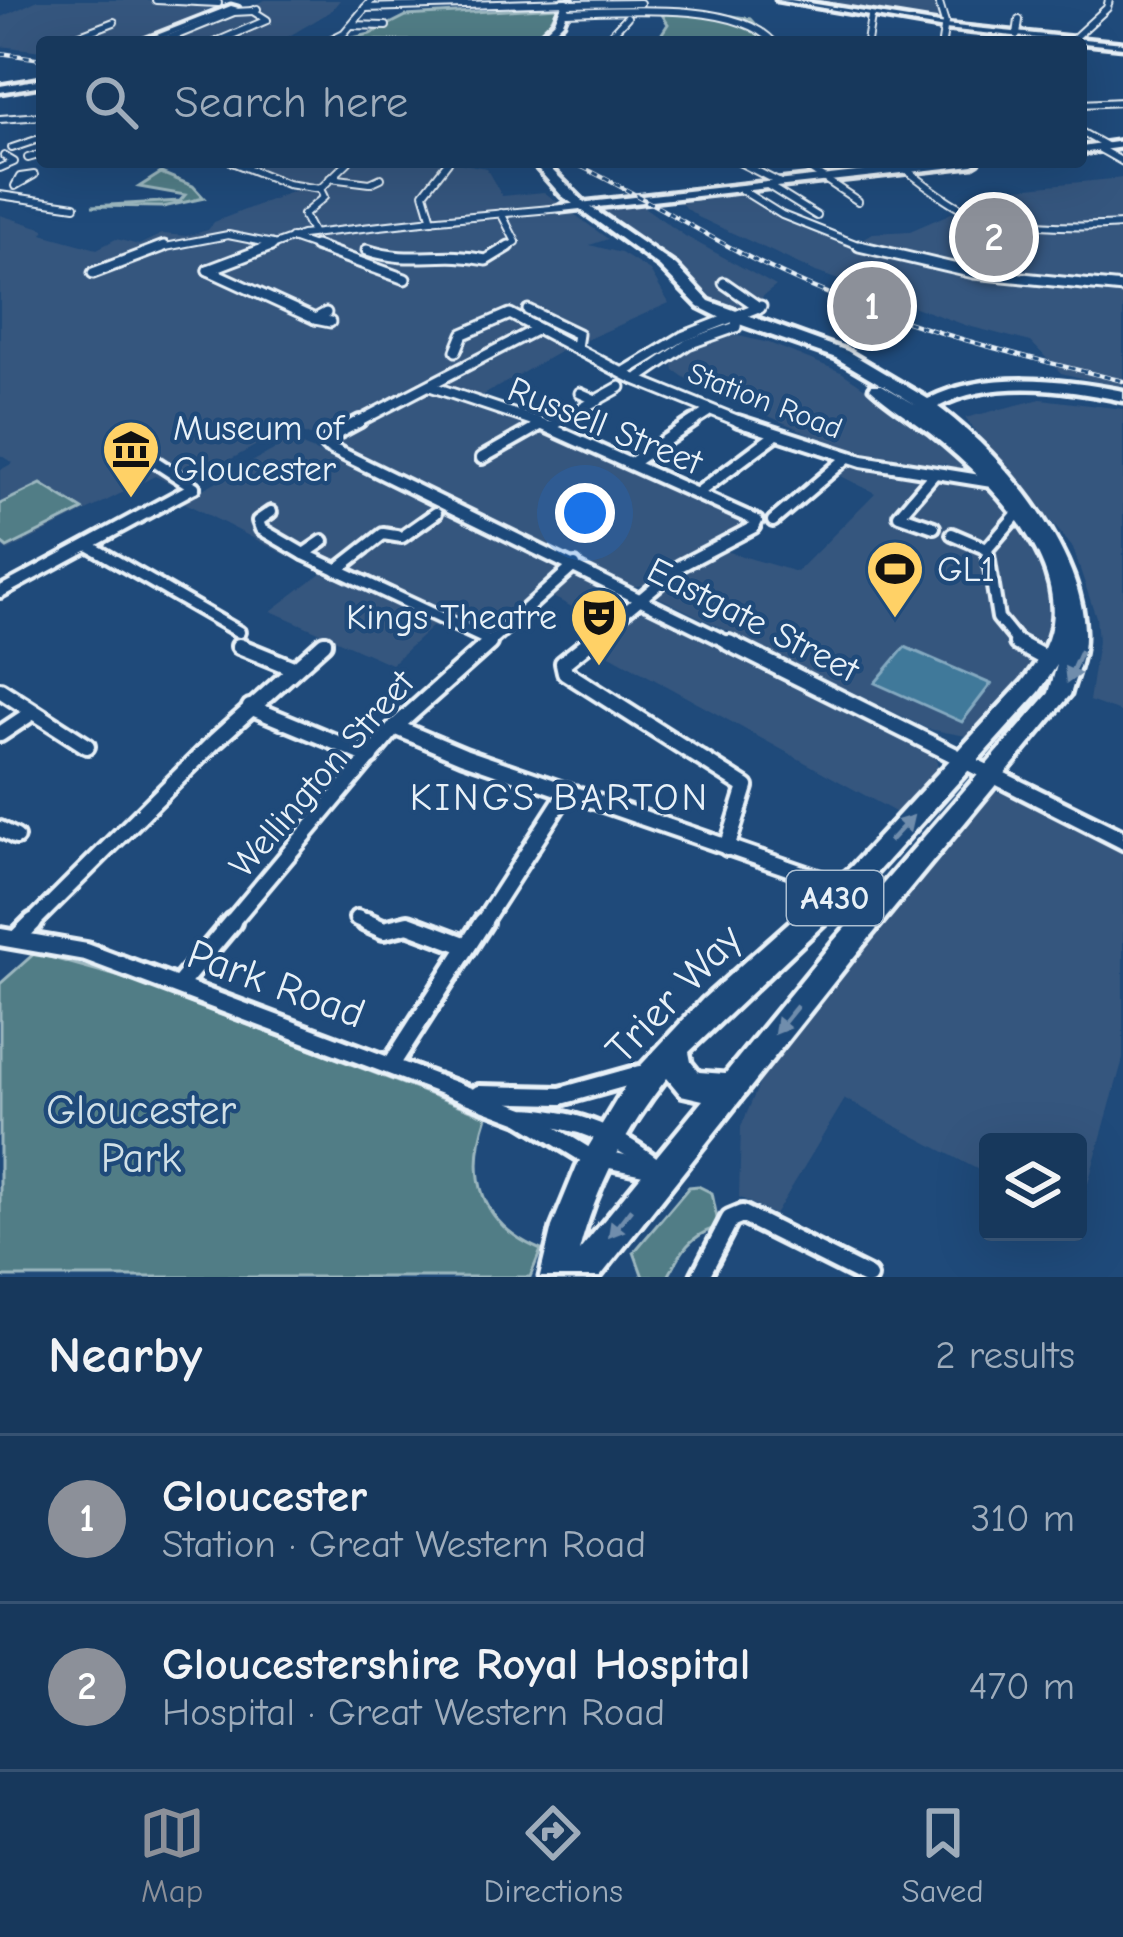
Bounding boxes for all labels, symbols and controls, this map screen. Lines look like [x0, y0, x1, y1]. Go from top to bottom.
search box [36, 36, 1087, 168]
icon: search [78, 69, 144, 135]
text: Search here [174, 76, 408, 128]
pin: 2 [955, 192, 1033, 282]
pin: 1 [833, 261, 911, 351]
street label: Station Road [683, 356, 847, 446]
street label: Russell Street [502, 368, 710, 484]
place label: Museum of Gloucester [173, 408, 346, 490]
museum icon: Museum of Gloucester [100, 418, 162, 500]
your location [555, 483, 615, 543]
sports icon: GL1 [864, 538, 926, 620]
street label: Eastgate Street [641, 549, 867, 692]
place label: GL1 [937, 549, 995, 590]
theatre icon: Kings Theatre [568, 586, 630, 668]
place label: Kings Theatre [346, 597, 557, 638]
one-way arrow [1063, 650, 1083, 685]
street label: Wellington Street [221, 661, 424, 886]
district label: KINGS BARTON [410, 775, 710, 820]
one-way arrow [887, 814, 914, 843]
road number: A430 [787, 871, 883, 925]
street label: Trier Way [596, 914, 752, 1074]
street label: Park Road [181, 929, 371, 1039]
one-way arrow [774, 1004, 800, 1035]
park label: Gloucester Park [46, 1086, 236, 1183]
map controls [979, 1133, 1087, 1241]
button: layers [979, 1133, 1087, 1241]
one-way arrow [608, 1208, 632, 1239]
text: Nearby [48, 1326, 202, 1385]
text: 2 results [935, 1333, 1075, 1378]
text: Gloucester [162, 1470, 367, 1522]
text: 1 [79, 1496, 95, 1541]
text: 310 m [971, 1496, 1075, 1541]
text: Station · Great Western Road [162, 1522, 646, 1567]
text: Gloucestershire Royal Hospital [162, 1638, 750, 1690]
text: 2 [77, 1664, 97, 1709]
text: 470 m [969, 1664, 1075, 1709]
text: Hospital · Great Western Road [162, 1690, 665, 1735]
tab: Map [139, 1800, 205, 1910]
tab: Directions [484, 1800, 623, 1910]
tab: Saved [901, 1800, 984, 1910]

